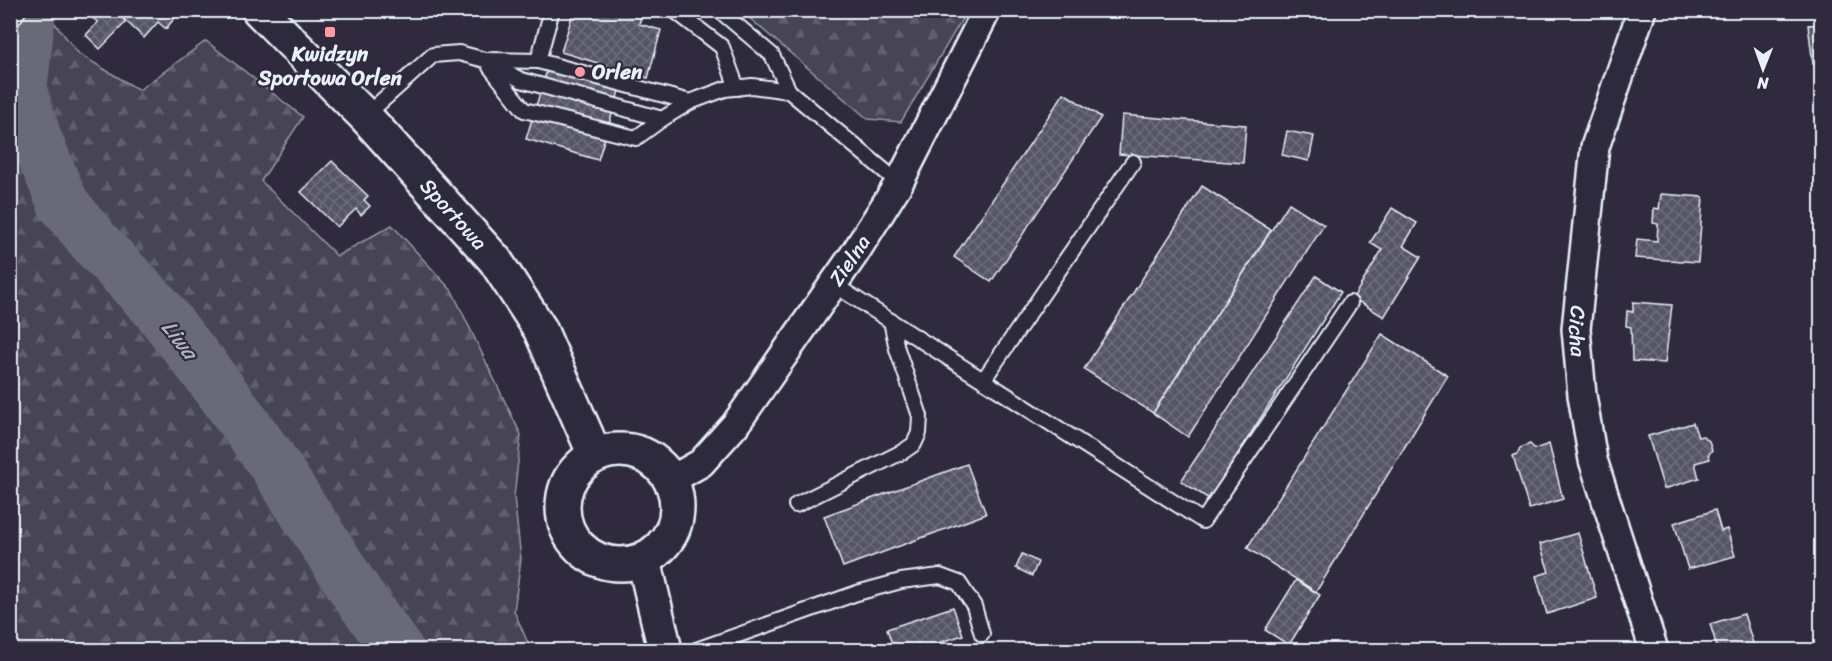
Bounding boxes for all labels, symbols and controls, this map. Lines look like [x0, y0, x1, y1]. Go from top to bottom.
marker: Kwidzyn Sportowa Orlen [323, 25, 337, 39]
place label: Kwidzyn Sportowa Orlen [257, 35, 402, 97]
north arrow [1733, 39, 1793, 99]
place label: Orlen [592, 53, 643, 91]
marker: Orlen [573, 65, 587, 79]
text: N [1756, 69, 1770, 98]
street label: Sportowa [410, 169, 497, 260]
street label: Zielna [818, 227, 881, 294]
street label: Cicha [1557, 304, 1597, 359]
water label: Liwa [151, 311, 210, 370]

